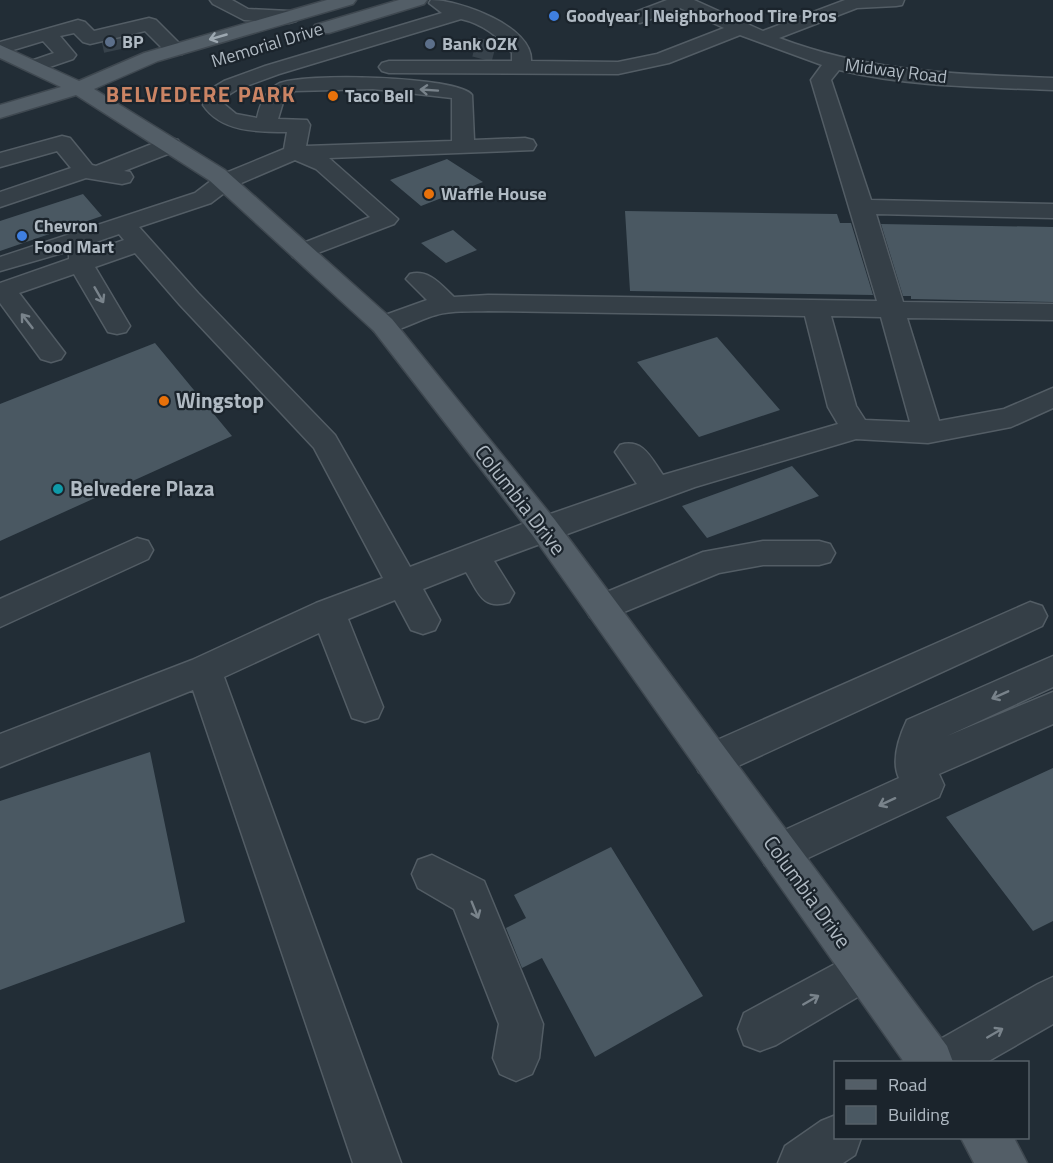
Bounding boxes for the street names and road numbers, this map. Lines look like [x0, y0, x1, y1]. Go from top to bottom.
street label: Memorial Drive [208, 15, 326, 74]
street label: Midway Road [843, 51, 949, 90]
street label: Columbia Drive [467, 437, 574, 561]
street label: Columbia Drive [756, 828, 860, 954]

